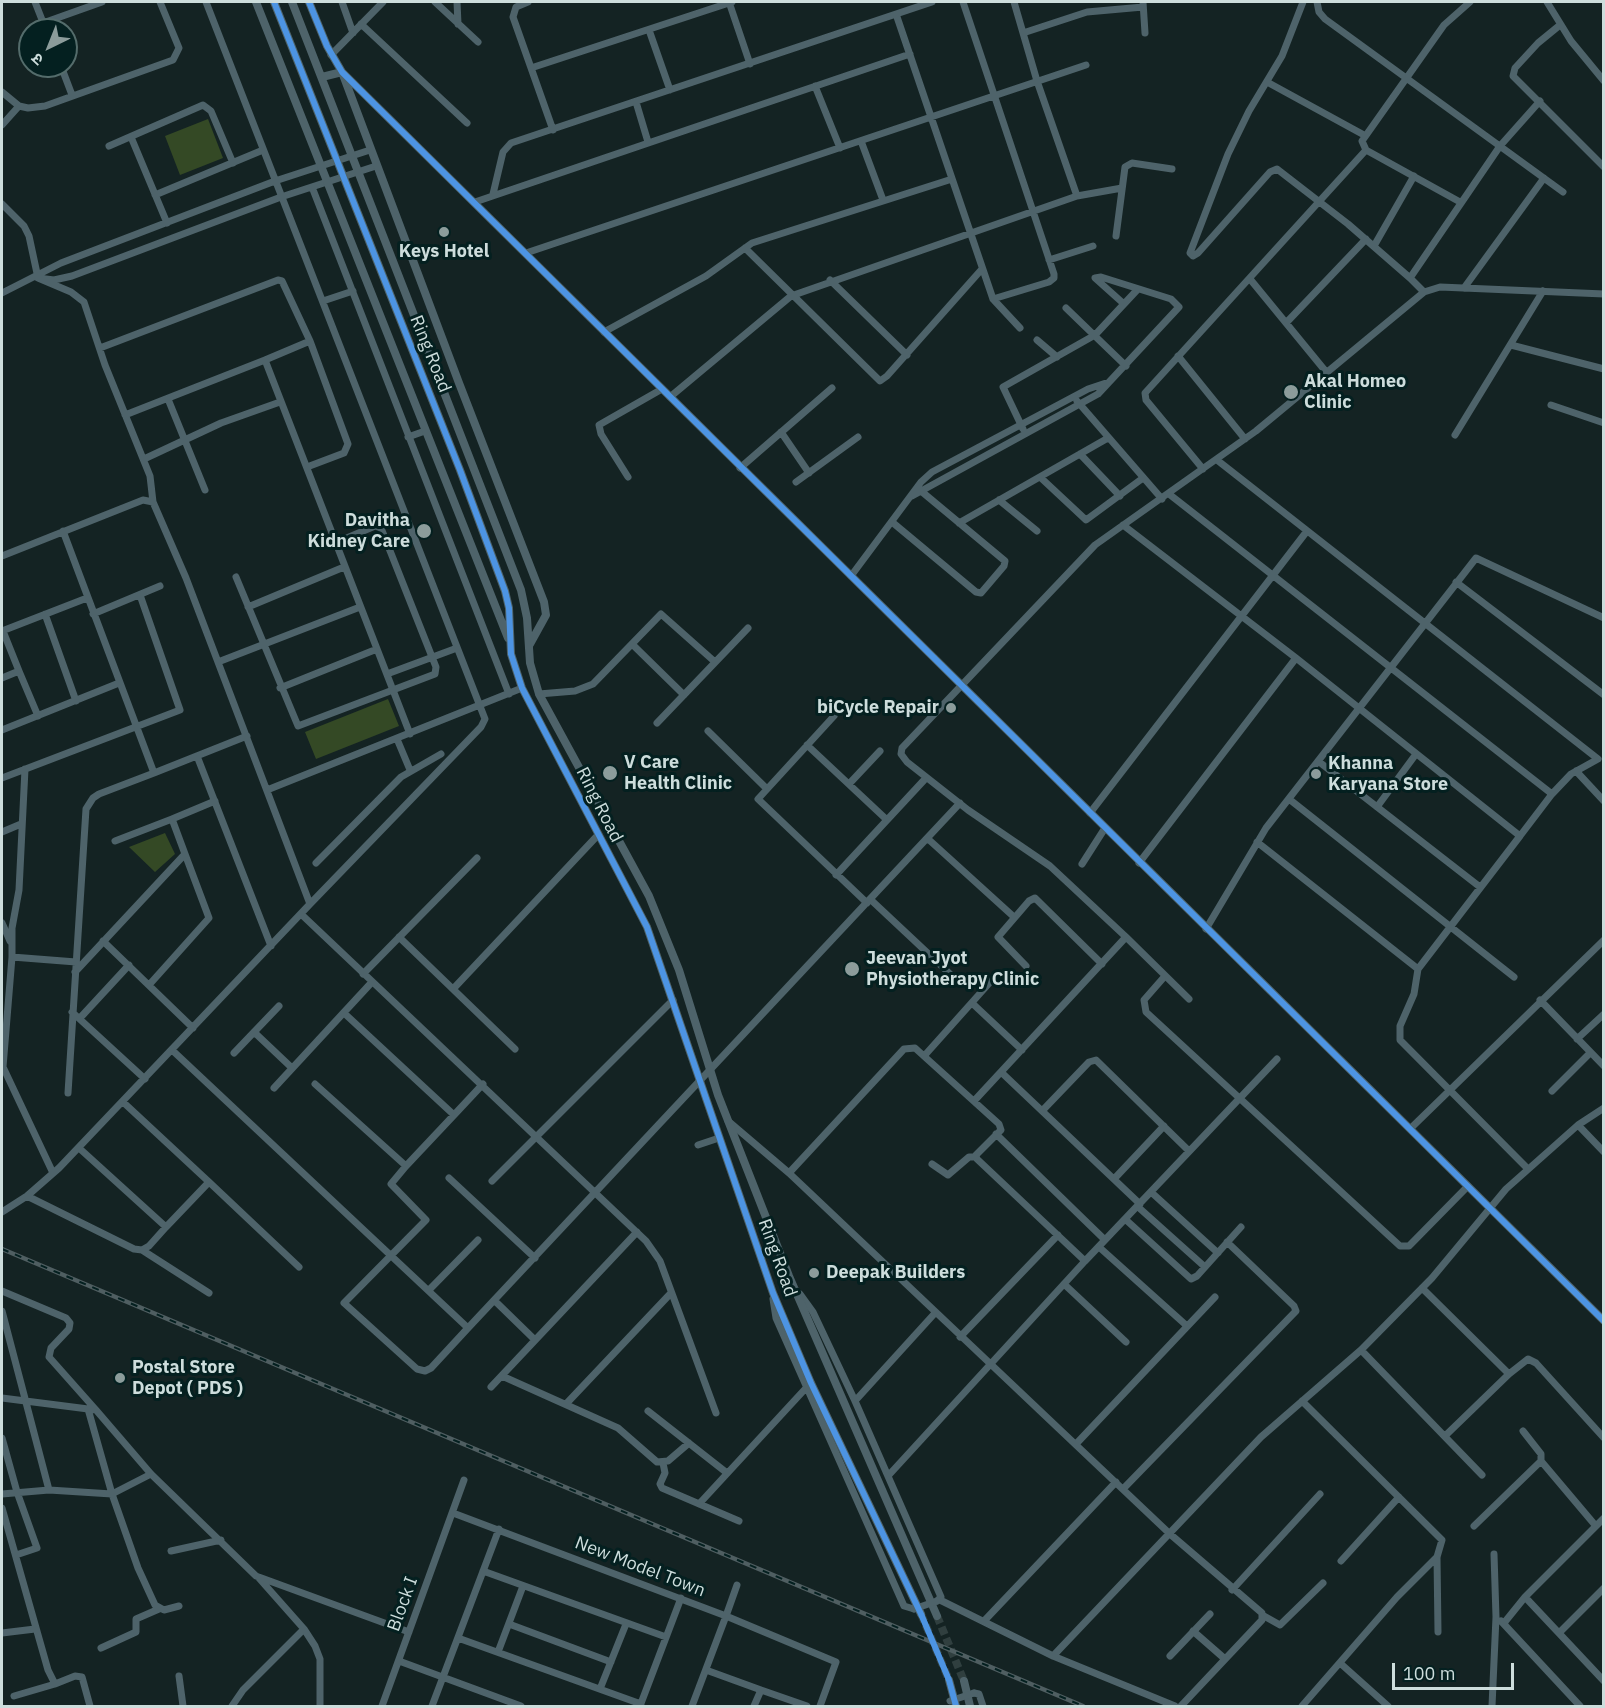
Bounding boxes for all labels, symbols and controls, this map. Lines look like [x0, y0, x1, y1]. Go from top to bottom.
north arrow [18, 18, 78, 78]
text: उ [27, 49, 47, 70]
marker: Keys Hotel [437, 225, 451, 239]
place label: Keys Hotel [399, 241, 489, 263]
street label: Ring Road [405, 312, 455, 396]
place label: Akal Homeo Clinic [1304, 371, 1406, 413]
marker: Akal Homeo Clinic [1282, 383, 1300, 401]
place label: Davitha Kidney Care [308, 510, 410, 552]
marker: Davitha Kidney Care [415, 522, 433, 540]
place label: biCycle Repair [817, 697, 939, 719]
marker: biCycle Repair [944, 701, 958, 715]
place label: V Care Health Clinic [624, 752, 732, 795]
place label: Khanna Karyana Store [1328, 753, 1448, 795]
street label: Ring Road [571, 764, 627, 846]
marker: V Care Health Clinic [601, 764, 619, 782]
marker: Khanna Karyana Store [1309, 767, 1323, 781]
place label: Jeevan Jyot Physiotherapy Clinic [866, 948, 1039, 990]
marker: Jeevan Jyot Physiotherapy Clinic [843, 960, 861, 978]
street label: Ring Road [753, 1216, 801, 1300]
place label: Deepak Builders [826, 1262, 965, 1284]
marker: Deepak Builders [807, 1266, 821, 1280]
place label: Postal Store Depot ( PDS ) [132, 1357, 243, 1400]
marker: Postal Store Depot ( PDS ) [113, 1371, 127, 1385]
street label: New Model Town [572, 1532, 708, 1602]
street label: Block I [383, 1574, 423, 1634]
scale bar [1395, 1651, 1516, 1689]
text: 100 m [1403, 1662, 1455, 1685]

